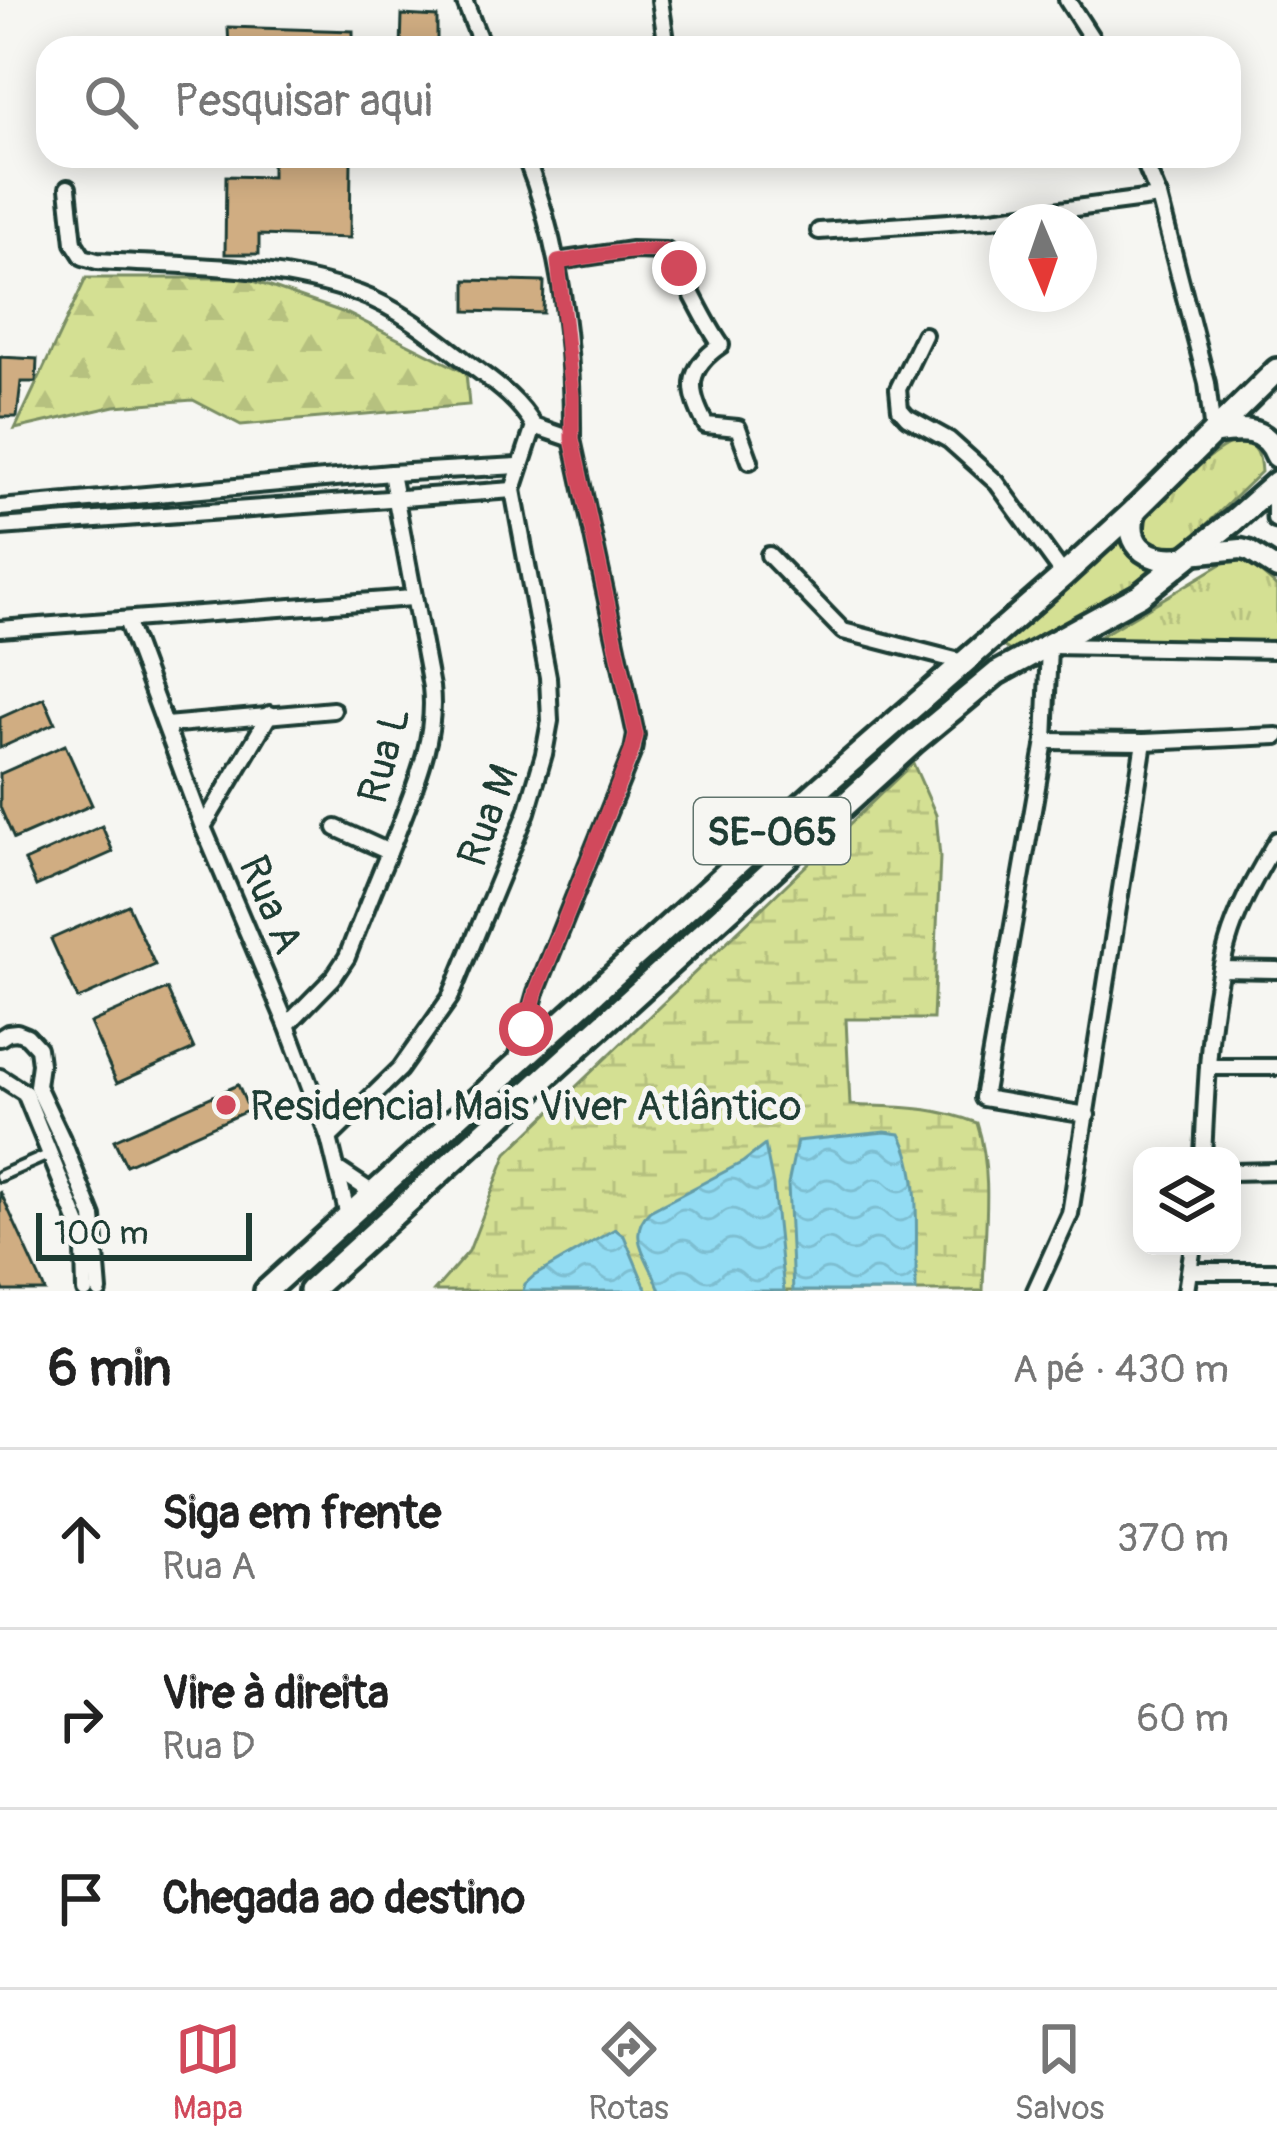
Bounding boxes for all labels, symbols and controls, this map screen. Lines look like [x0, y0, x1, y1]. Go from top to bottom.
search box [36, 36, 1241, 168]
icon: search [78, 69, 144, 135]
text: Pesquisar aqui [174, 74, 432, 130]
north arrow [989, 204, 1097, 312]
route end [652, 241, 706, 295]
street label: Rua L [347, 702, 423, 809]
street label: Rua M [447, 758, 531, 874]
road number: SE-065 [694, 798, 850, 864]
street label: Rua A [226, 848, 314, 962]
route start [499, 1002, 553, 1056]
place label: Residencial Mais Viver Atlântico [250, 1081, 802, 1133]
marker: Residencial Mais Viver Atlântico [213, 1092, 239, 1118]
map controls [1133, 1147, 1241, 1255]
button: layers [1133, 1147, 1241, 1255]
scale bar [36, 1207, 252, 1260]
text: 100 m [54, 1213, 148, 1254]
text: 6 min [48, 1337, 171, 1401]
text: A pé · 430 m [1012, 1345, 1229, 1394]
text: Siga em frente [162, 1486, 441, 1542]
icon: ahead [48, 1506, 114, 1572]
text: 370 m [1117, 1514, 1229, 1563]
text: Rua A [162, 1542, 256, 1591]
text: Vire à direita [162, 1666, 389, 1722]
icon: right [48, 1686, 114, 1752]
text: 60 m [1137, 1694, 1229, 1743]
text: Rua D [162, 1722, 255, 1771]
icon: arrive [48, 1866, 114, 1932]
text: Chegada ao destino [162, 1871, 525, 1927]
tab: Mapa [173, 2016, 243, 2129]
tab: Rotas [589, 2016, 669, 2129]
tab: Salvos [1014, 2016, 1104, 2129]

